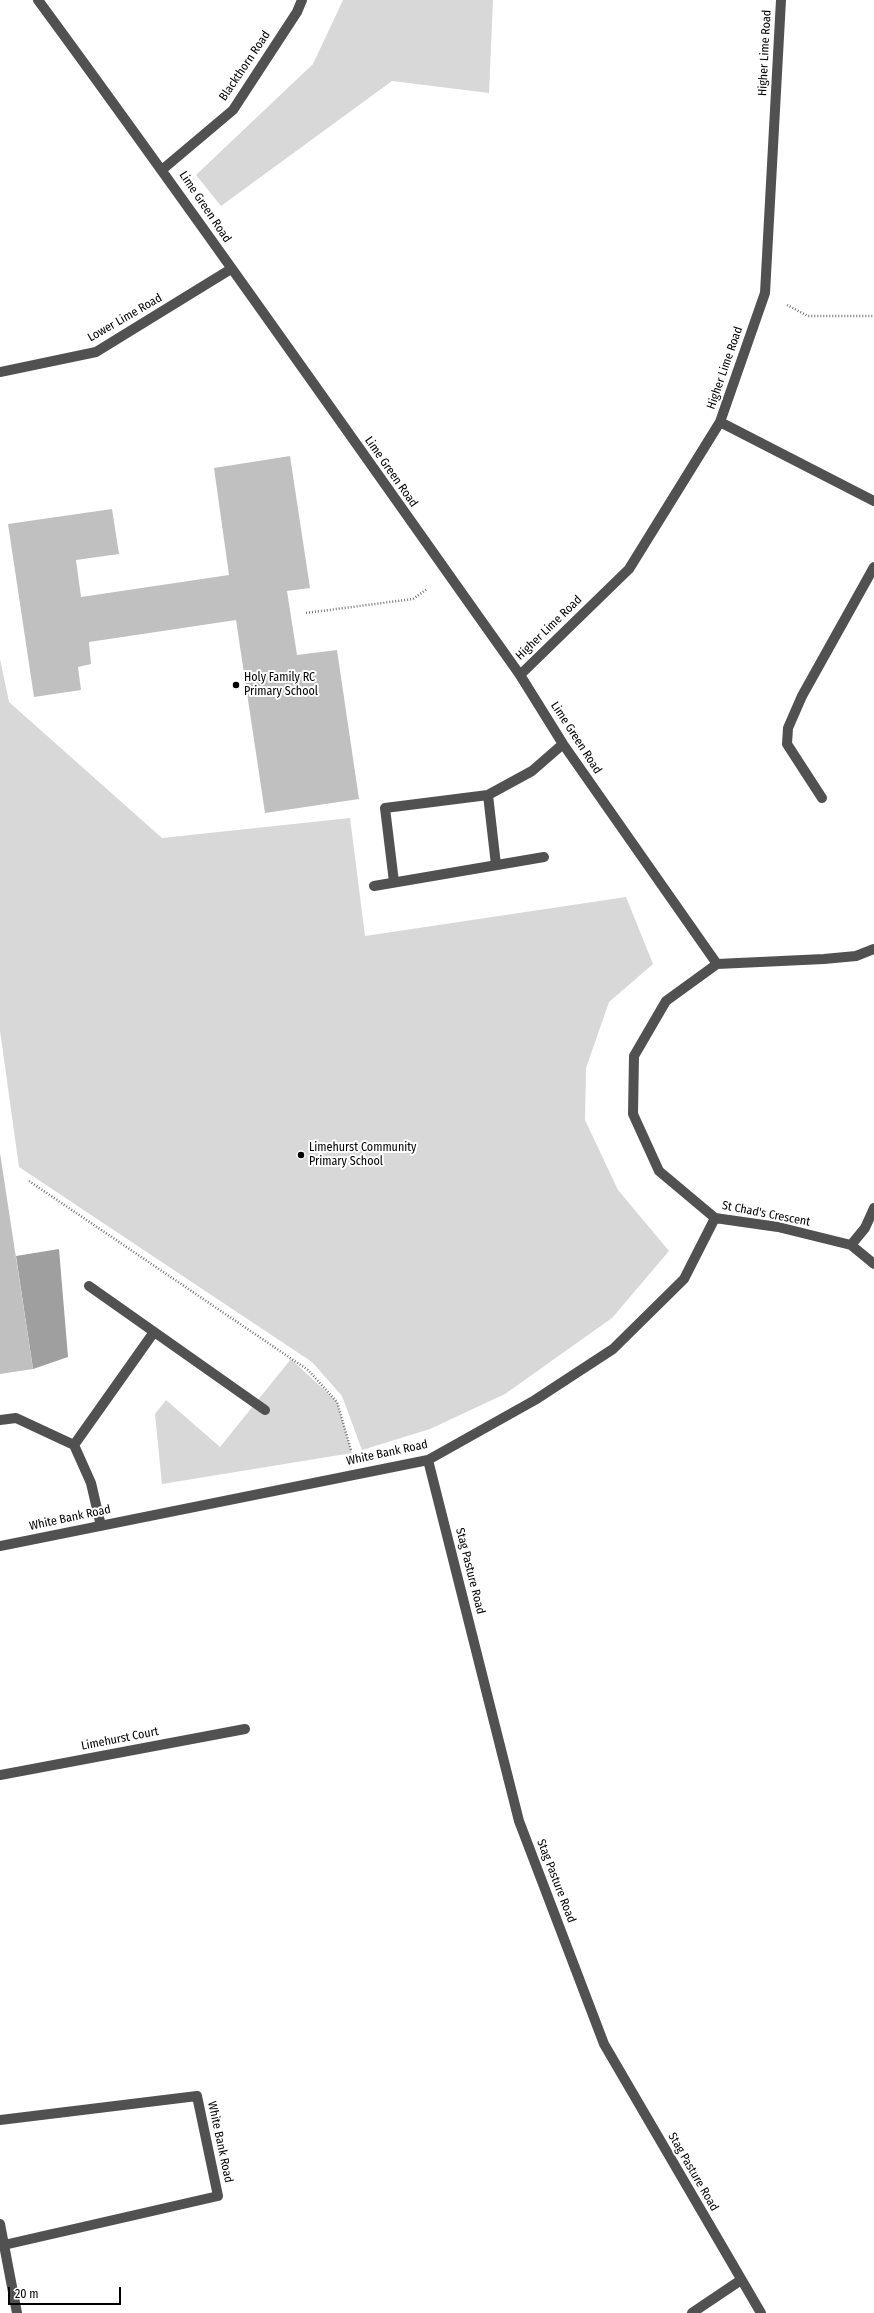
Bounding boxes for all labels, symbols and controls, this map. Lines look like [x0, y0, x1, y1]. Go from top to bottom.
street label: Higher Lime Road [756, 9, 774, 97]
street label: Blackthorn Road [216, 28, 274, 104]
street label: Lime Green Road [176, 169, 234, 245]
street label: Lower Lime Road [85, 291, 165, 345]
street label: Higher Lime Road [704, 325, 746, 411]
street label: Lime Green Road [361, 434, 421, 510]
street label: Higher Lime Road [513, 593, 585, 663]
place label: Holy Family RC Primary School [244, 671, 318, 699]
marker: Holy Family RC Primary School [231, 680, 241, 690]
street label: Lime Green Road [547, 699, 605, 777]
place label: Limehurst Community Primary School [309, 1141, 416, 1169]
marker: Limehurst Community Primary School [296, 1150, 306, 1160]
street label: St Chad's Crescent [721, 1198, 811, 1230]
street label: White Bank Road [345, 1437, 429, 1469]
street label: White Bank Road [28, 1502, 112, 1534]
street label: Stag Pasture Road [452, 1526, 488, 1616]
street label: Limehurst Court [80, 1724, 160, 1754]
street label: Stag Pasture Road [533, 1837, 579, 1925]
street label: White Bank Road [204, 2100, 236, 2184]
street label: Stag Pasture Road [665, 2130, 721, 2214]
scale bar [10, 2279, 123, 2305]
text: 20 m [15, 2287, 39, 2301]

